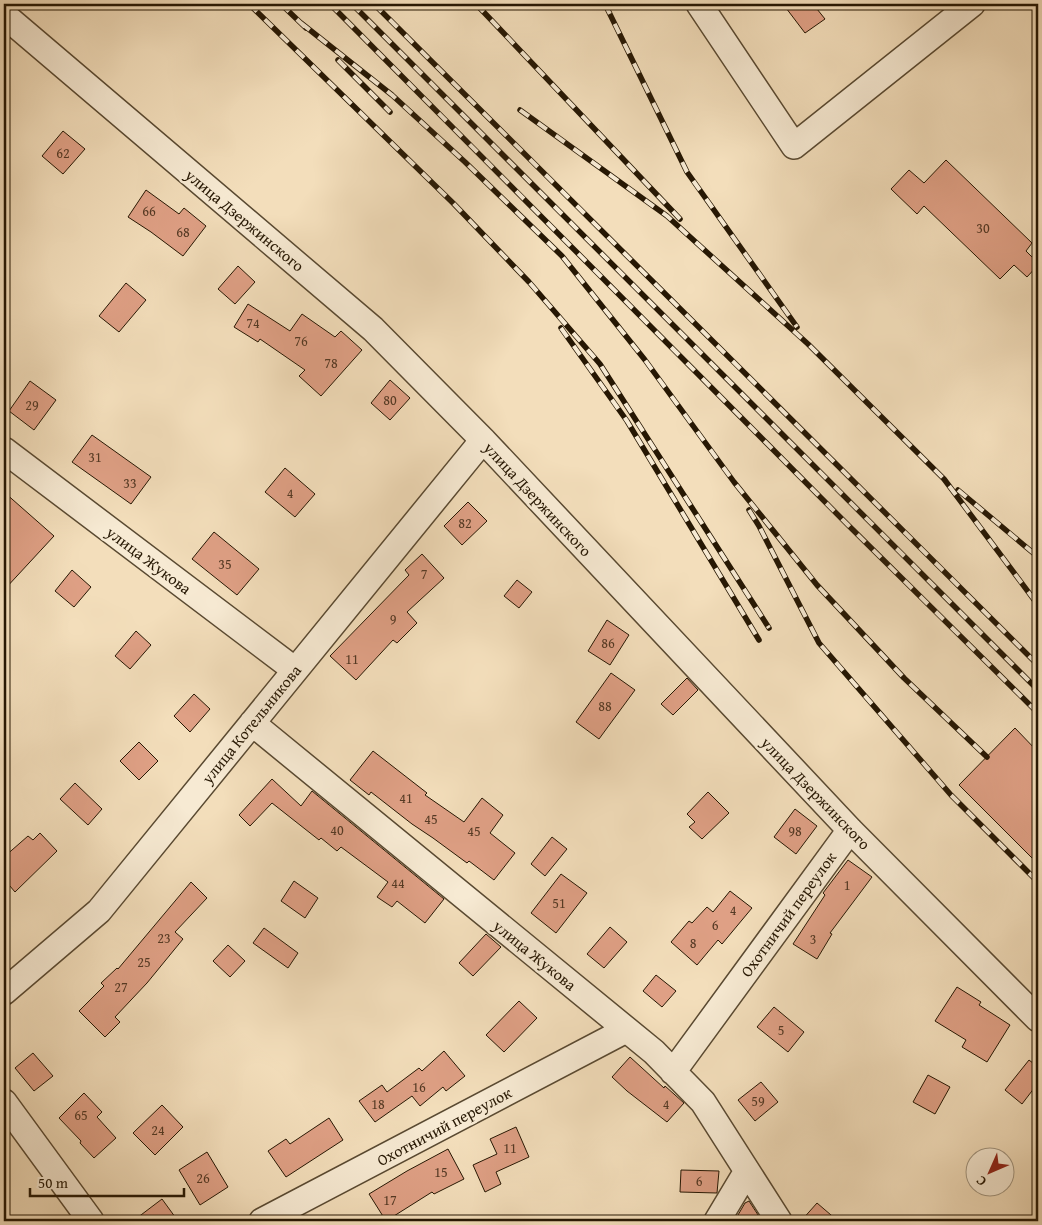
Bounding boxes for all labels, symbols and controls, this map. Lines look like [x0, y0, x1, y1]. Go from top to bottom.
house number: 62 [56, 143, 70, 163]
street label: улица Дзержинского [179, 162, 310, 277]
house number: 66 [142, 201, 156, 221]
house number: 30 [976, 218, 990, 238]
house number: 68 [176, 222, 190, 242]
house number: 74 [246, 313, 260, 333]
house number: 76 [294, 331, 308, 351]
house number: 78 [324, 353, 338, 373]
house number: 80 [383, 390, 397, 410]
house number: 29 [25, 395, 39, 415]
street label: улица Дзержинского [478, 436, 598, 562]
house number: 31 [88, 447, 102, 467]
house number: 33 [123, 473, 137, 493]
house number: 4 [287, 483, 294, 503]
house number: 82 [458, 513, 472, 533]
street label: улица Жукова [101, 519, 197, 600]
house number: 35 [218, 554, 232, 574]
house number: 7 [421, 564, 428, 584]
house number: 9 [390, 609, 397, 629]
house number: 86 [601, 633, 615, 653]
house number: 11 [345, 649, 359, 669]
street label: улица Котельникова [195, 659, 307, 789]
house number: 88 [598, 696, 612, 716]
street label: улица Дзержинского [755, 730, 876, 855]
house number: 41 [399, 788, 413, 808]
house number: 45 [424, 809, 438, 829]
house number: 40 [330, 820, 344, 840]
house number: 45 [467, 821, 481, 841]
house number: 98 [788, 821, 802, 841]
street label: Охотничий переулок [734, 846, 842, 982]
house number: 44 [391, 873, 405, 893]
house number: 1 [844, 875, 850, 895]
house number: 51 [552, 893, 566, 913]
house number: 4 [730, 900, 737, 920]
street label: улица Жукова [487, 913, 582, 996]
house number: 6 [712, 915, 719, 935]
house number: 23 [157, 928, 171, 948]
house number: 3 [810, 929, 816, 949]
house number: 8 [690, 933, 697, 953]
house number: 25 [137, 952, 151, 972]
house number: 27 [114, 977, 128, 997]
house number: 5 [778, 1020, 784, 1040]
house number: 16 [412, 1077, 426, 1097]
street label: Охотничий переулок [372, 1080, 516, 1172]
house number: 59 [751, 1091, 765, 1111]
house number: 18 [371, 1094, 385, 1114]
house number: 4 [663, 1094, 670, 1114]
house number: 65 [74, 1105, 88, 1125]
house number: 24 [151, 1120, 165, 1140]
house number: 11 [503, 1138, 517, 1158]
north arrow [964, 1148, 1014, 1198]
house number: 15 [434, 1162, 448, 1182]
scale bar [30, 1165, 184, 1197]
house number: 26 [196, 1168, 210, 1188]
house number: 6 [696, 1171, 703, 1191]
text: С [971, 1171, 991, 1191]
text: 50 m [38, 1172, 69, 1193]
house number: 17 [383, 1190, 397, 1210]

